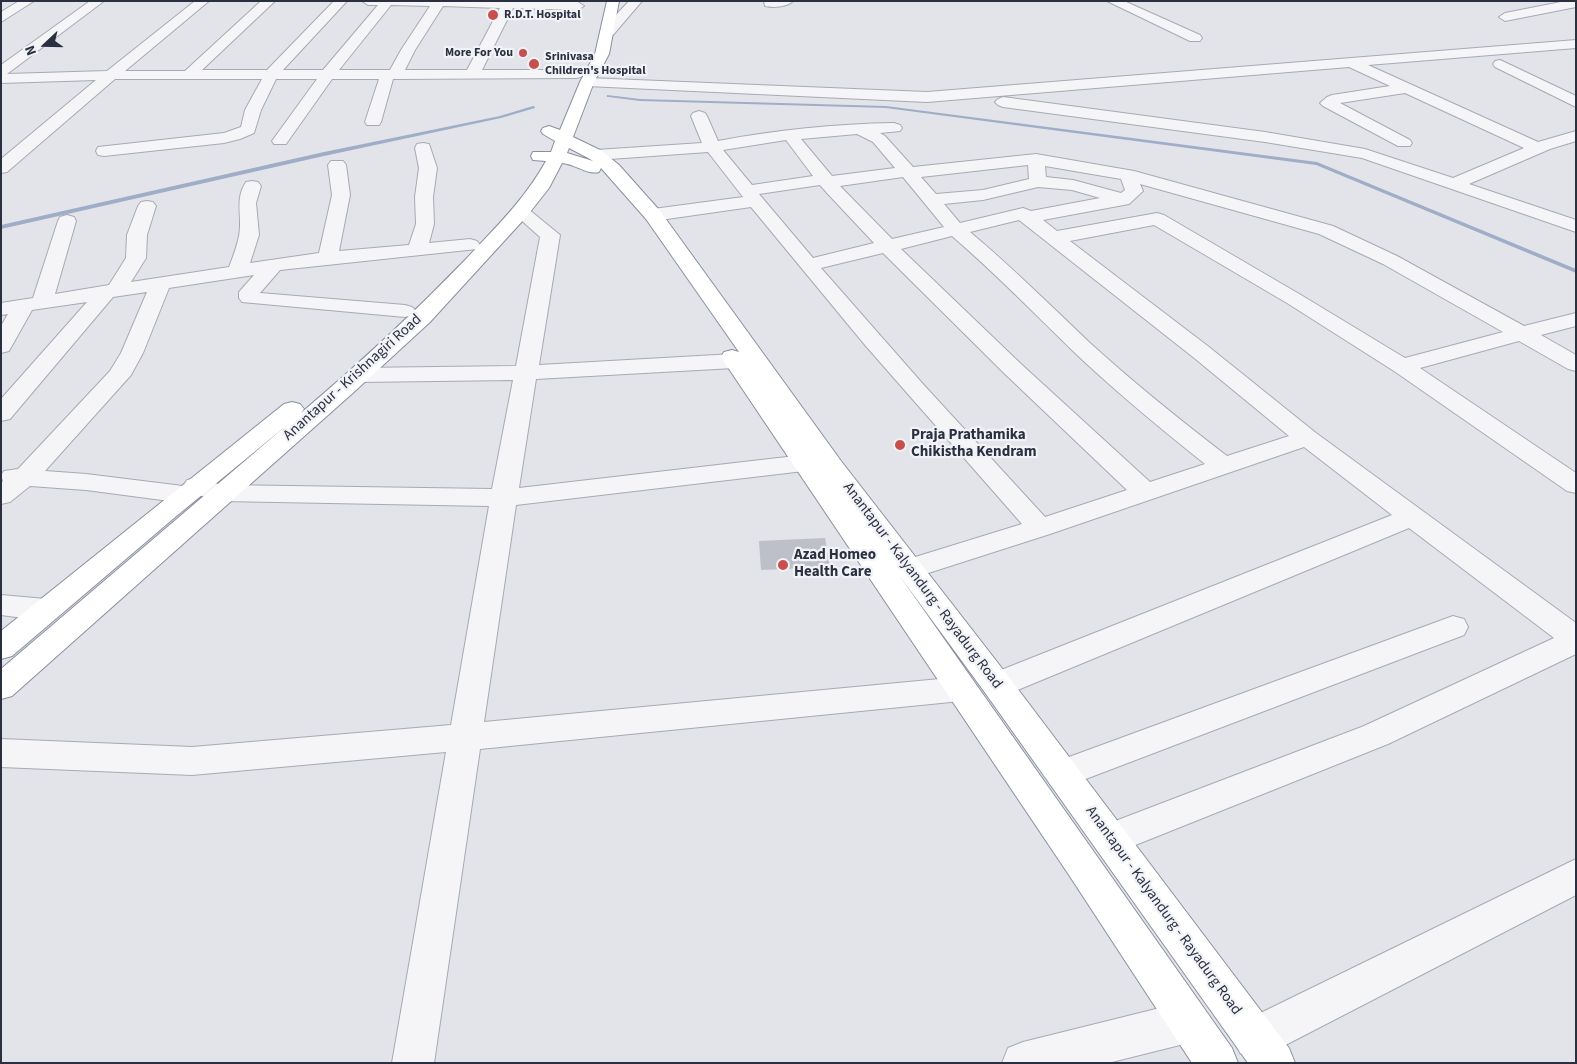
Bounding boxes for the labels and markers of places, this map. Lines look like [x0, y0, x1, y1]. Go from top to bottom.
marker: R.D.T. Hospital [486, 8, 500, 22]
place label: R.D.T. Hospital [504, 8, 581, 22]
place label: More For You [445, 46, 513, 60]
marker: More For You [517, 47, 529, 59]
place label: Srinivasa Children's Hospital [545, 50, 646, 78]
marker: Srinivasa Children's Hospital [527, 57, 541, 71]
place label: Praja Prathamika Chikistha Kendram [911, 427, 1037, 462]
marker: Praja Prathamika Chikistha Kendram [893, 438, 907, 452]
place label: Azad Homeo Health Care [794, 547, 876, 582]
marker: Azad Homeo Health Care [776, 558, 790, 572]

